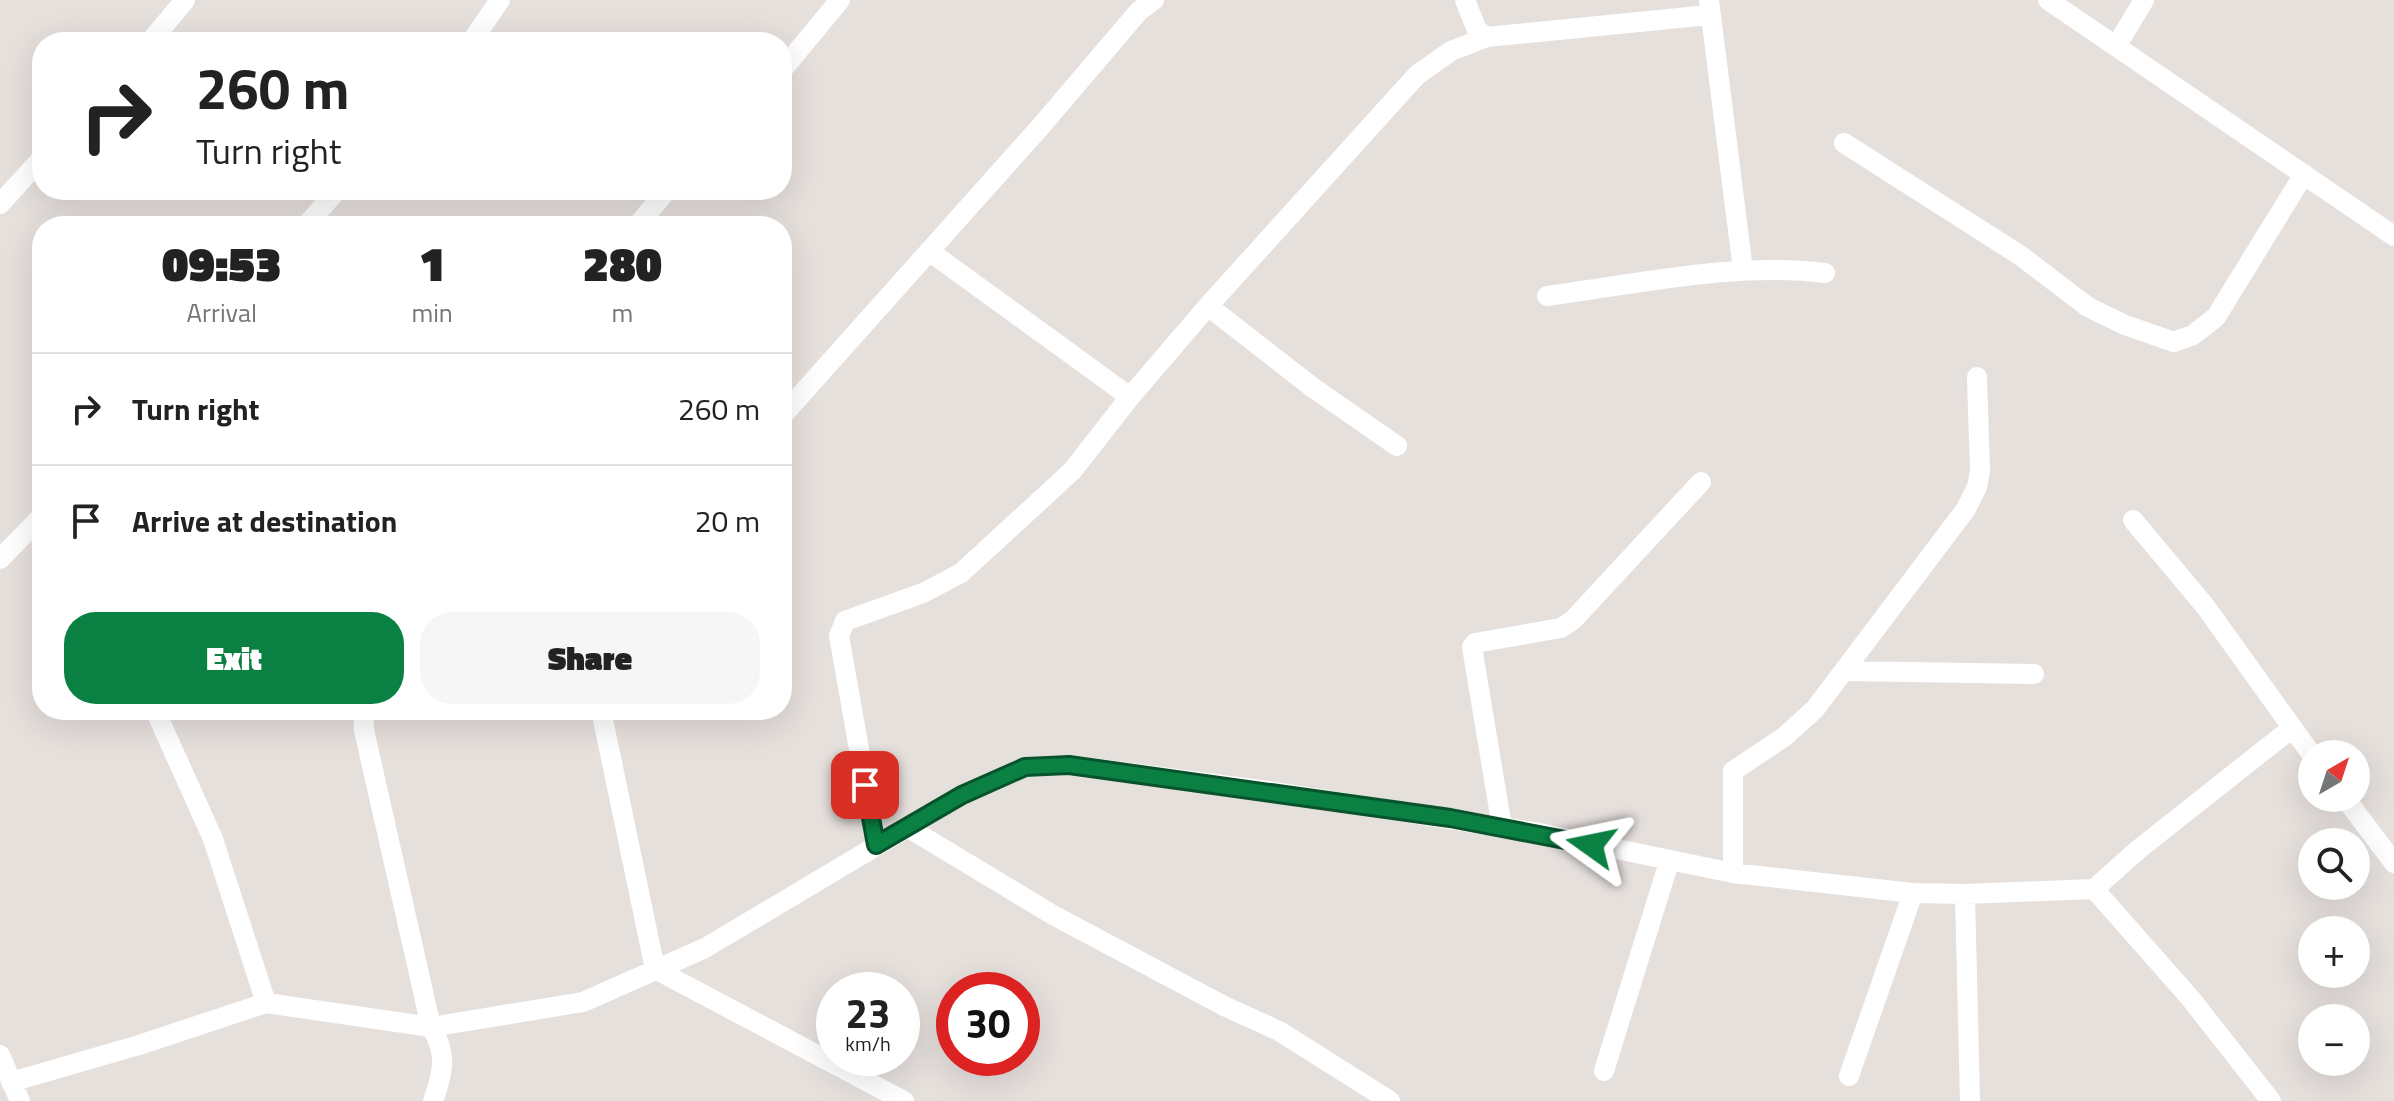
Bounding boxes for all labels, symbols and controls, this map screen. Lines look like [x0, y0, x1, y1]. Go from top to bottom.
text: 260 m [196, 46, 349, 131]
icon: right [64, 64, 168, 168]
text: Turn right [196, 123, 341, 178]
text: 09:53 [162, 227, 281, 300]
text: 1 [419, 227, 445, 300]
text: 280 [583, 227, 662, 300]
text: Arrival [186, 293, 257, 332]
text: min [411, 293, 453, 332]
text: m [612, 293, 633, 332]
text: Turn right [132, 386, 260, 432]
text: 260 m [678, 386, 760, 432]
icon: right [64, 387, 108, 431]
text: Arrive at destination [132, 498, 397, 544]
text: 20 m [695, 498, 760, 544]
icon: arrive [64, 499, 108, 543]
button: Exit [64, 612, 404, 704]
button: Share [420, 612, 760, 704]
north arrow [2298, 740, 2370, 812]
map controls [2298, 740, 2370, 1076]
pin [831, 751, 899, 819]
icon: arrive [843, 763, 887, 807]
position arrow [1549, 803, 1633, 887]
button: search [2298, 828, 2370, 900]
button: + [2298, 916, 2370, 988]
speed limit sign: 30 [936, 972, 1040, 1076]
text: 23 [846, 983, 890, 1044]
button: − [2298, 1004, 2370, 1076]
text: km/h [845, 1028, 891, 1059]

